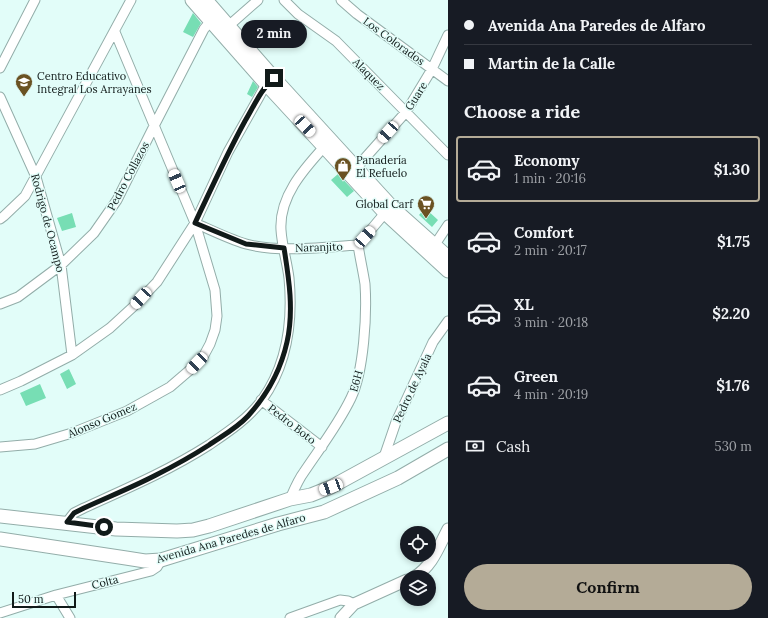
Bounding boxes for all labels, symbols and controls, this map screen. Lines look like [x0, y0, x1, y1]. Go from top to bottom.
street label: Los Colorados [360, 14, 428, 68]
text: Avenida Ana Paredes de Alfaro [488, 16, 705, 35]
callout: 2 min [241, 20, 307, 48]
text: 2 min [257, 25, 291, 42]
street label: Alaquez [349, 54, 388, 93]
text: Martin de la Calle [488, 54, 615, 73]
place label: Centro Educativo Integral Los Arrayanes [37, 69, 152, 96]
route end [265, 69, 283, 87]
school or university icon: Centro Educativo Integral Los Arrayanes [14, 72, 34, 97]
street label: Guare [402, 79, 430, 113]
text: Choose a ride [464, 100, 580, 123]
car [292, 113, 318, 139]
car [376, 119, 400, 145]
street label: Pedro Collazos [104, 139, 152, 213]
icon: car [466, 151, 502, 187]
text: Economy [514, 151, 579, 170]
place label: Panadería El Refuelo [356, 153, 407, 180]
shop icon: Panadería El Refuelo [333, 156, 353, 181]
text: $1.30 [714, 160, 750, 179]
car [167, 168, 187, 194]
text: 1 min · 20:16 [514, 170, 586, 187]
street label: Rodrigo de Ocampo [28, 172, 68, 274]
supermarket icon: Global Carf [416, 194, 436, 219]
place label: Global Carf [355, 197, 414, 211]
icon: car [466, 223, 502, 259]
text: Comfort [514, 223, 574, 242]
car [353, 224, 377, 250]
text: $1.75 [717, 232, 750, 251]
street label: Naranjito [295, 239, 343, 255]
text: 2 min · 20:17 [514, 242, 587, 259]
car [128, 285, 154, 311]
icon: car [466, 295, 502, 331]
text: XL [514, 295, 534, 314]
text: $2.20 [712, 304, 750, 323]
text: 3 min · 20:18 [514, 314, 588, 331]
car [184, 350, 210, 376]
street label: Pedro de Ayala [390, 351, 434, 425]
icon: car [466, 367, 502, 403]
text: Green [514, 367, 558, 386]
street label: E6H [346, 369, 366, 393]
text: $1.76 [716, 376, 750, 395]
text: 4 min · 20:19 [514, 386, 588, 403]
street label: Alonso Gomez [64, 399, 139, 441]
street label: Pedro Boto [265, 401, 319, 447]
icon: cash [464, 435, 486, 457]
text: Cash [496, 437, 530, 456]
text: 530 m [715, 438, 752, 455]
car [318, 477, 344, 497]
street label: Avenida Ana Paredes de Alfaro [154, 510, 307, 566]
route start [95, 518, 113, 536]
map controls [400, 526, 436, 606]
button: locate [400, 526, 436, 562]
button: Confirm [464, 564, 752, 610]
button: layers [400, 570, 436, 606]
street label: Colta [90, 572, 120, 592]
scale bar [12, 590, 76, 609]
text: 50 m [18, 592, 44, 606]

